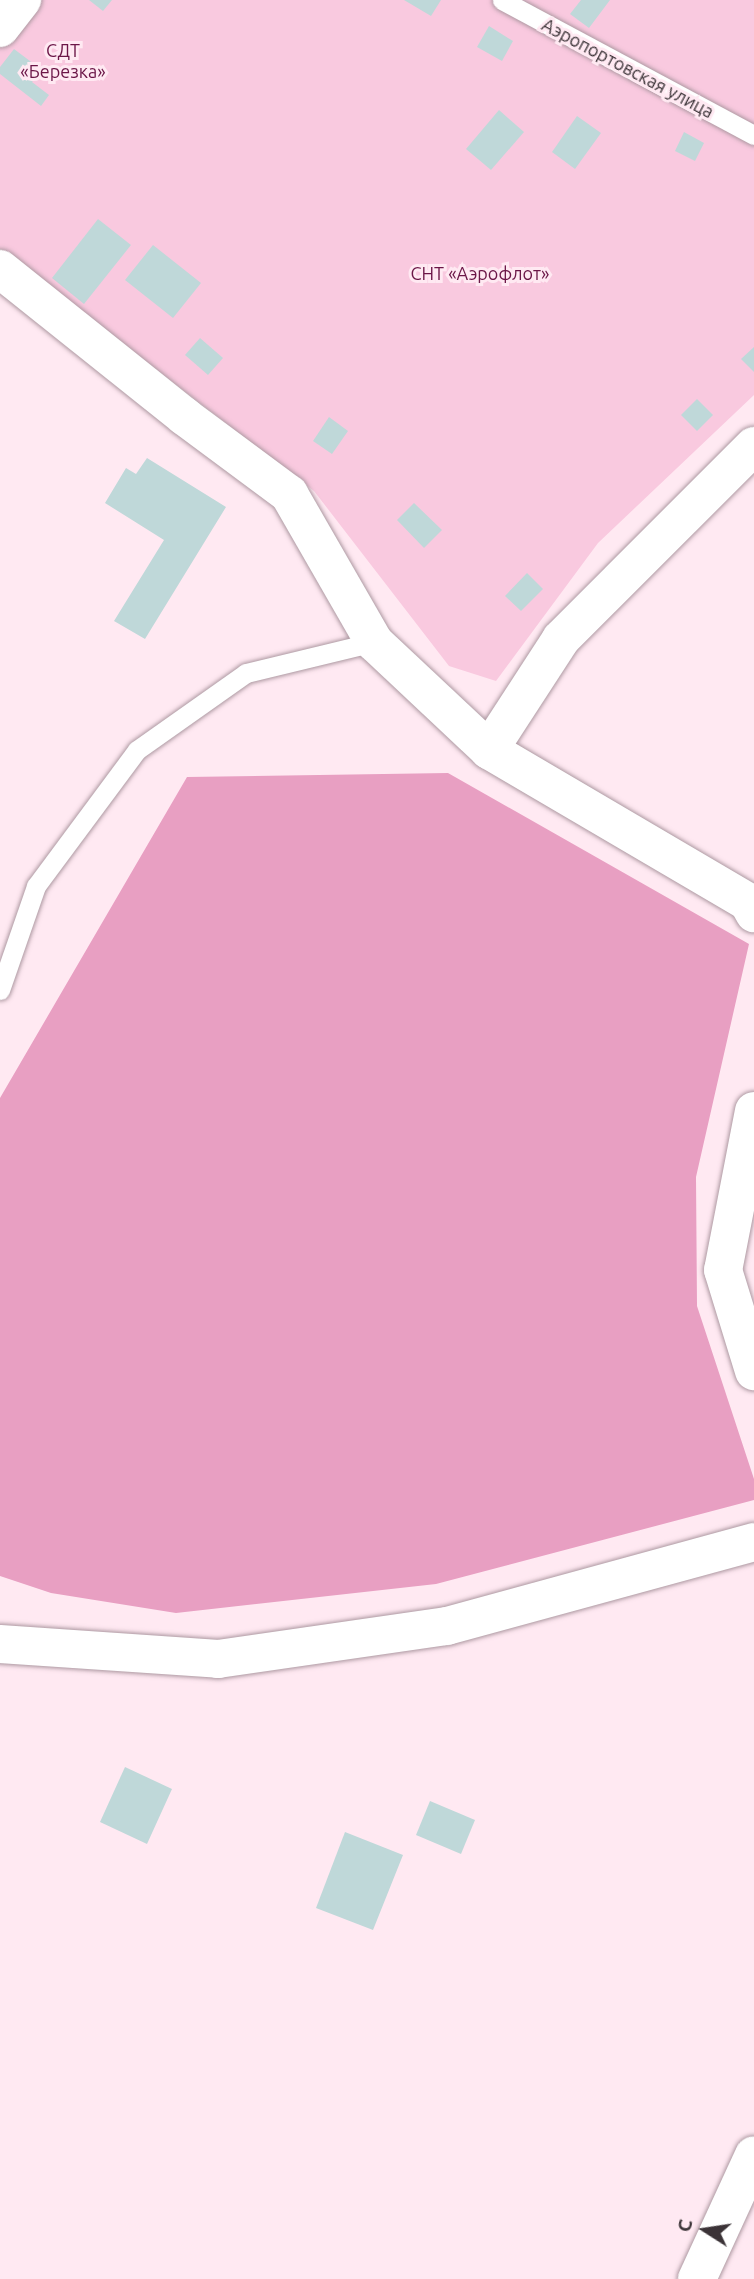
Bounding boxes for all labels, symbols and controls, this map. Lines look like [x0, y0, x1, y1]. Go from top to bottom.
street label: Аэропортовская улица [538, 13, 718, 123]
park label: СДТ «Березка» [20, 40, 106, 82]
park label: СНТ «Аэрофлот» [410, 262, 550, 284]
north arrow [670, 2195, 740, 2265]
text: С [672, 2217, 696, 2234]

